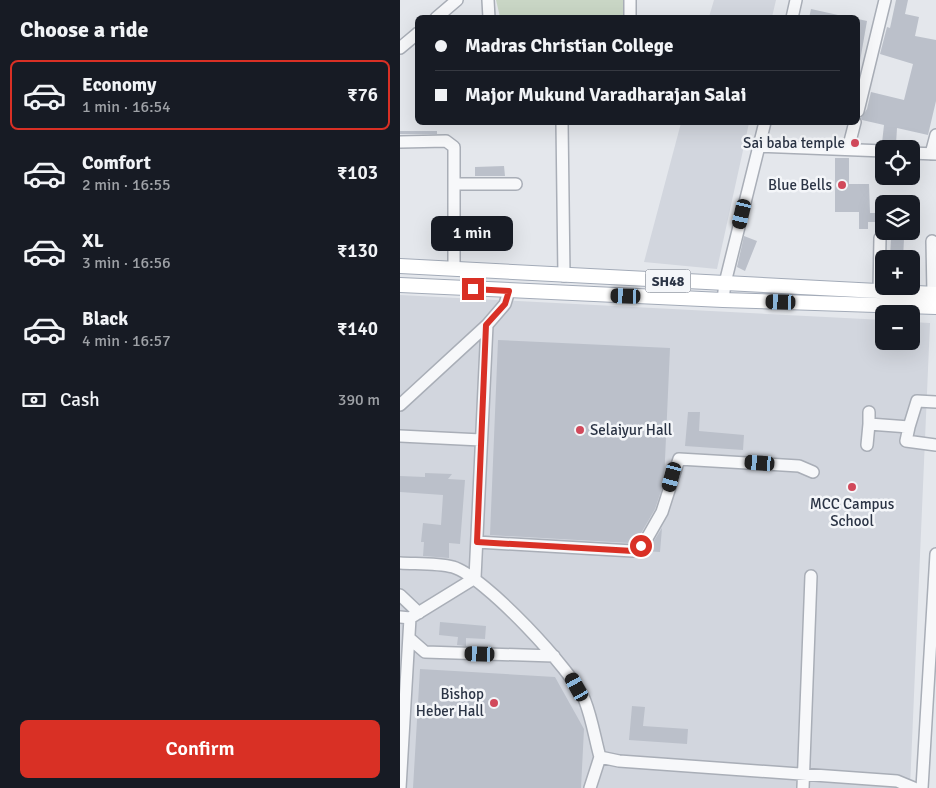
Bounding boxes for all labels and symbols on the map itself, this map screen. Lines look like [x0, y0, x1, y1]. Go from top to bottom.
place label: Sai baba temple [743, 134, 845, 152]
marker: Sai baba temple [849, 137, 861, 149]
place label: Blue Bells [768, 176, 832, 194]
marker: Blue Bells [836, 179, 848, 191]
car [731, 198, 752, 230]
callout: 1 min [432, 216, 514, 252]
road number: SH48 [646, 270, 690, 292]
route end [462, 278, 484, 300]
car [610, 288, 641, 304]
car [765, 294, 796, 310]
place label: Selaiyur Hall [590, 421, 672, 439]
marker: Selaiyur Hall [574, 424, 586, 436]
car [744, 454, 775, 472]
car [660, 461, 683, 493]
marker: MCC Campus School [846, 481, 858, 493]
place label: MCC Campus School [810, 495, 895, 530]
route start [630, 535, 652, 557]
car [464, 646, 495, 662]
car [563, 670, 590, 704]
place label: Bishop Heber Hall [416, 685, 484, 720]
marker: Bishop Heber Hall [488, 697, 500, 709]

